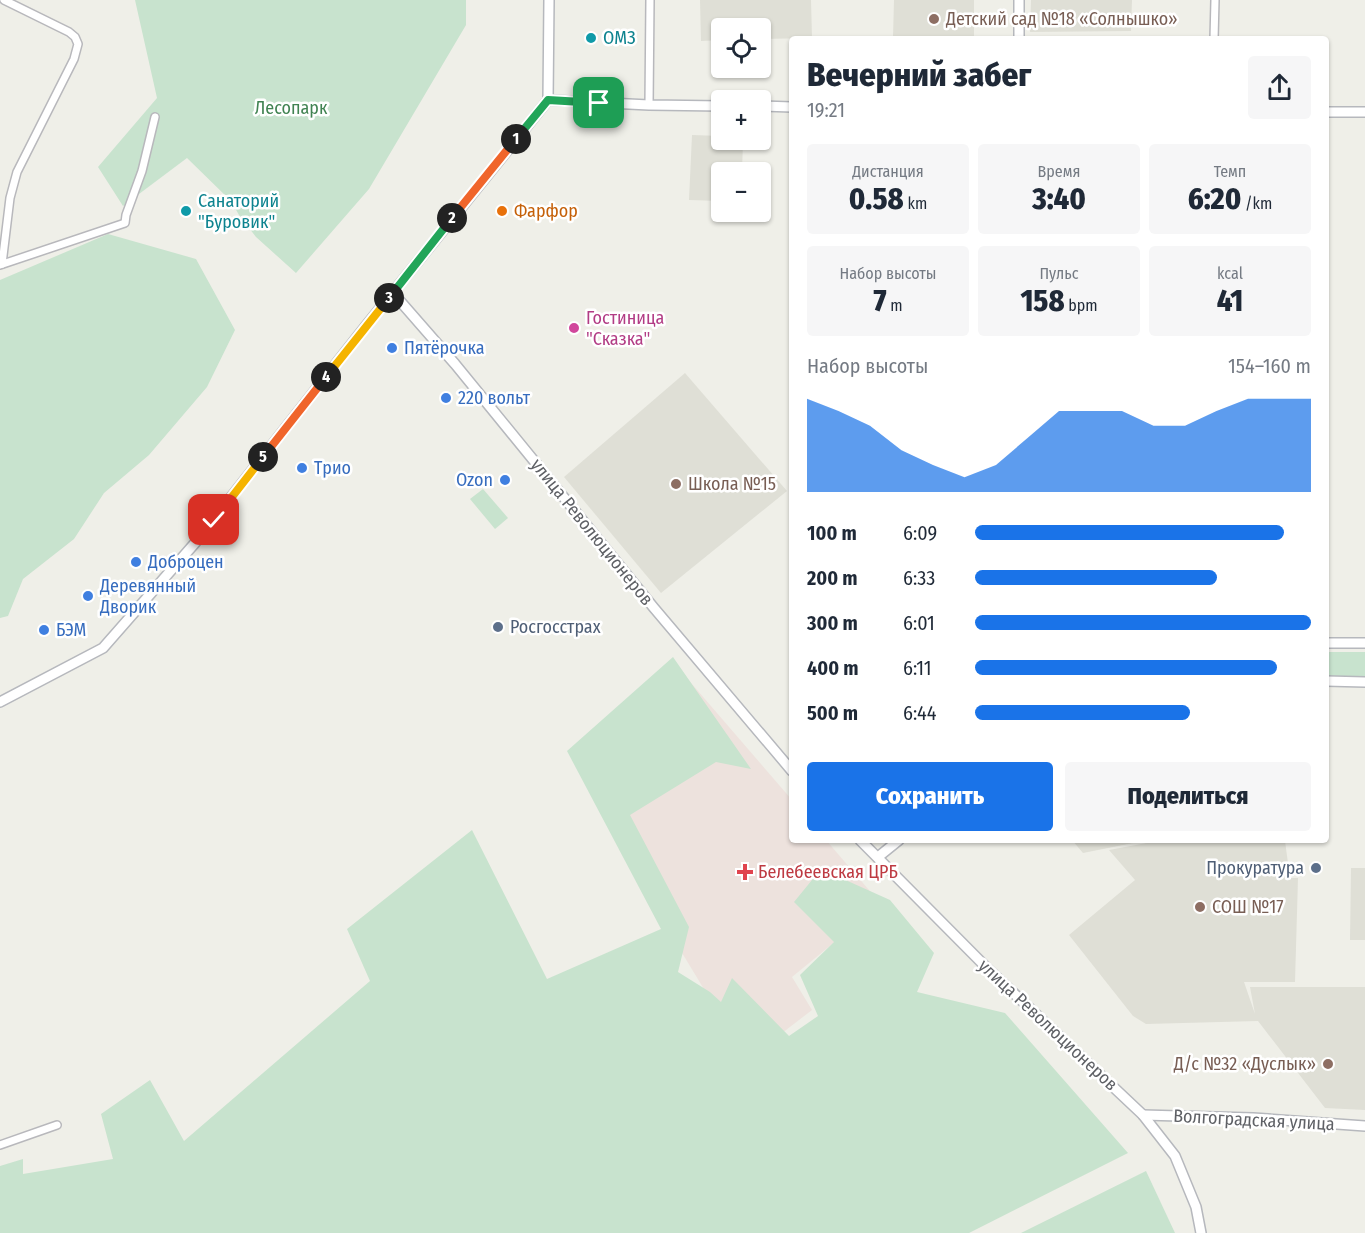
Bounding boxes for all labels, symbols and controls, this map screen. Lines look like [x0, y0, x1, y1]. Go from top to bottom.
place label: Детский сад №18 «Солнышко» [945, 8, 1178, 30]
marker: Детский сад №18 «Солнышко» [927, 12, 941, 26]
map controls [711, 18, 771, 222]
button: locate [711, 18, 771, 78]
place label: ОМЗ [603, 27, 636, 49]
marker: ОМЗ [584, 31, 598, 45]
text: Вечерний забег [807, 55, 1031, 95]
button: share [1248, 56, 1311, 119]
pin [573, 77, 624, 128]
icon: arrive [582, 86, 615, 119]
button: + [711, 90, 771, 150]
park label: Лесопарк [255, 97, 328, 119]
text: 19:21 [807, 98, 845, 122]
pin: 1 [501, 124, 531, 154]
text: 1 [513, 129, 519, 148]
button: − [711, 162, 771, 222]
text: Дистанция [852, 162, 924, 181]
text: Время [1038, 162, 1080, 181]
text: Темп [1214, 162, 1246, 181]
text: 0.58 [849, 181, 904, 217]
text: 3:40 [1032, 181, 1086, 217]
text: 6:20 [1188, 181, 1241, 217]
place label: Санаторий "Буровик" [198, 190, 279, 233]
text: km [904, 194, 927, 213]
text: /km [1241, 194, 1272, 213]
place label: Фарфор [514, 200, 578, 222]
pin: 2 [437, 203, 467, 233]
marker: Санаторий "Буровик" [179, 204, 193, 218]
marker: Фарфор [495, 204, 509, 218]
text: 2 [448, 208, 456, 227]
text: Набор высоты [840, 264, 936, 283]
text: Пульс [1039, 264, 1079, 283]
text: kcal [1217, 264, 1243, 283]
pin: 3 [374, 283, 404, 313]
text: 7 [873, 283, 886, 319]
text: 158 [1020, 283, 1065, 319]
text: 41 [1217, 283, 1243, 319]
text: 3 [385, 288, 393, 307]
text: m [886, 296, 903, 315]
text: bpm [1065, 296, 1098, 315]
place label: Гостиница "Сказка" [586, 307, 664, 350]
marker: Гостиница "Сказка" [567, 321, 581, 335]
place label: Пятёрочка [404, 337, 485, 359]
marker: Пятёрочка [385, 341, 399, 355]
text: Набор высоты [807, 354, 928, 378]
text: 154–160 m [1228, 354, 1311, 378]
pin: 4 [311, 362, 341, 392]
text: 4 [322, 367, 330, 386]
place label: 220 вольт [458, 387, 531, 409]
marker: 220 вольт [439, 391, 453, 405]
pin: 5 [248, 442, 278, 472]
text: 5 [259, 447, 267, 466]
street label: улица Революционеров [526, 454, 658, 610]
place label: Трио [314, 457, 351, 479]
marker: Трио [295, 461, 309, 475]
place label: Ozon [456, 469, 493, 491]
marker: Ozon [498, 473, 512, 487]
place label: Школа №15 [688, 473, 776, 495]
marker: Школа №15 [669, 477, 683, 491]
pin [188, 494, 239, 545]
icon: check [197, 503, 230, 536]
text: 100 m [807, 521, 857, 545]
text: 6:09 [903, 521, 937, 545]
place label: Доброцен [147, 551, 224, 573]
marker: Доброцен [129, 555, 143, 569]
text: 200 m [807, 566, 858, 590]
text: 6:33 [903, 566, 935, 590]
place label: Деревянный Дворик [99, 575, 196, 618]
marker: Деревянный Дворик [81, 589, 95, 603]
text: 300 m [807, 611, 858, 635]
text: 6:01 [903, 611, 935, 635]
place label: Росгосстрах [510, 616, 601, 638]
place label: БЭМ [56, 619, 86, 641]
marker: Росгосстрах [491, 620, 505, 634]
marker: БЭМ [37, 623, 51, 637]
text: 400 m [807, 656, 859, 680]
text: 6:11 [903, 656, 932, 680]
text: 500 m [807, 701, 858, 725]
text: 6:44 [903, 701, 936, 725]
button: Сохранить [807, 762, 1053, 831]
button: Поделиться [1065, 762, 1311, 831]
place label: Прокуратура [1206, 857, 1304, 879]
place label: Белебеевская ЦРБ [758, 861, 898, 883]
marker: Прокуратура [1309, 861, 1323, 875]
marker: Белебеевская ЦРБ [736, 863, 754, 881]
place label: СОШ №17 [1212, 896, 1284, 918]
marker: СОШ №17 [1193, 900, 1207, 914]
street label: улица Революционеров [974, 955, 1122, 1095]
place label: Д/с №32 «Дуслык» [1173, 1053, 1316, 1075]
marker: Д/с №32 «Дуслык» [1321, 1057, 1335, 1071]
street label: Волгоградская улица [1173, 1105, 1335, 1135]

